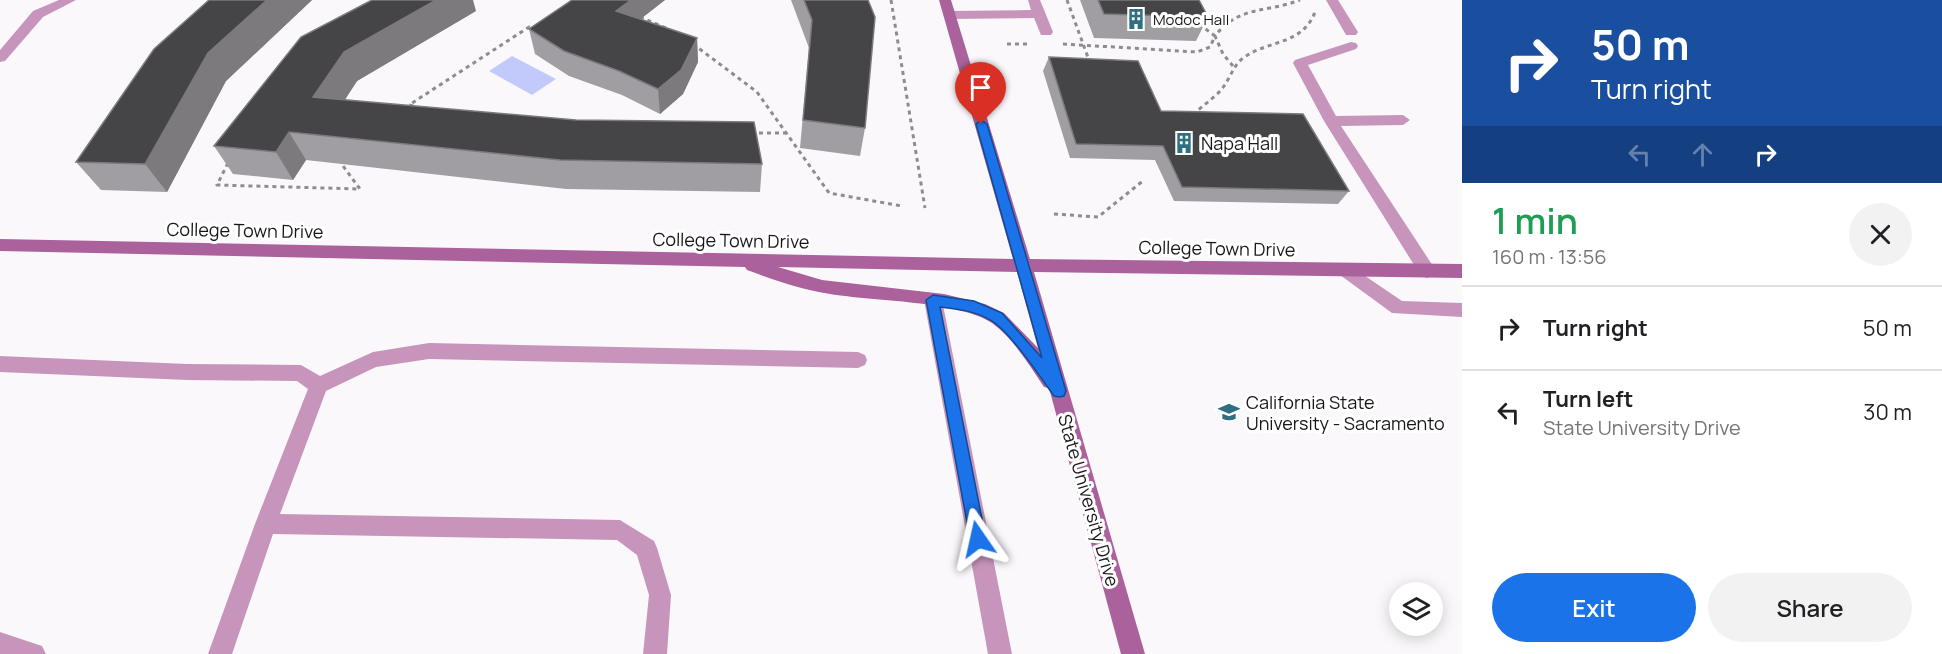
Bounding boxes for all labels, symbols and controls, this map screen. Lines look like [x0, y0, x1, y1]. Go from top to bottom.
building icon: Modoc Hall [1124, 7, 1148, 31]
place label: Modoc Hall [1153, 9, 1229, 30]
text: 50 m [1591, 15, 1689, 73]
icon: right [1492, 24, 1570, 102]
pin [955, 62, 1006, 124]
text: Turn right [1591, 70, 1712, 107]
icon: arrive [964, 71, 997, 104]
building icon: Napa Hall [1172, 131, 1196, 155]
place label: Napa Hall [1201, 131, 1278, 155]
icon: left [1623, 138, 1656, 171]
icon: ahead [1686, 138, 1719, 171]
icon: right [1749, 138, 1782, 171]
text: 1 min [1492, 196, 1578, 245]
button: close [1849, 203, 1912, 266]
street label: College Town Drive [166, 217, 324, 243]
street label: College Town Drive [652, 227, 810, 253]
street label: College Town Drive [1138, 235, 1296, 261]
text: 160 m · 13:56 [1492, 243, 1607, 270]
icon: right [1492, 312, 1525, 345]
text: Turn right [1543, 313, 1648, 343]
text: 50 m [1863, 313, 1912, 343]
text: Turn left [1543, 384, 1633, 414]
place label: California State University - Sacramento [1246, 390, 1445, 435]
icon: left [1492, 396, 1525, 429]
text: 30 m [1863, 397, 1912, 427]
school or university icon: California State University - Sacramento [1217, 400, 1241, 424]
street label: State University Drive [1053, 411, 1125, 589]
text: State University Drive [1543, 414, 1741, 441]
position arrow [946, 507, 1010, 571]
button: Exit [1492, 573, 1696, 642]
button: Share [1708, 573, 1912, 642]
map controls [1389, 582, 1443, 636]
button: layers [1389, 582, 1443, 636]

